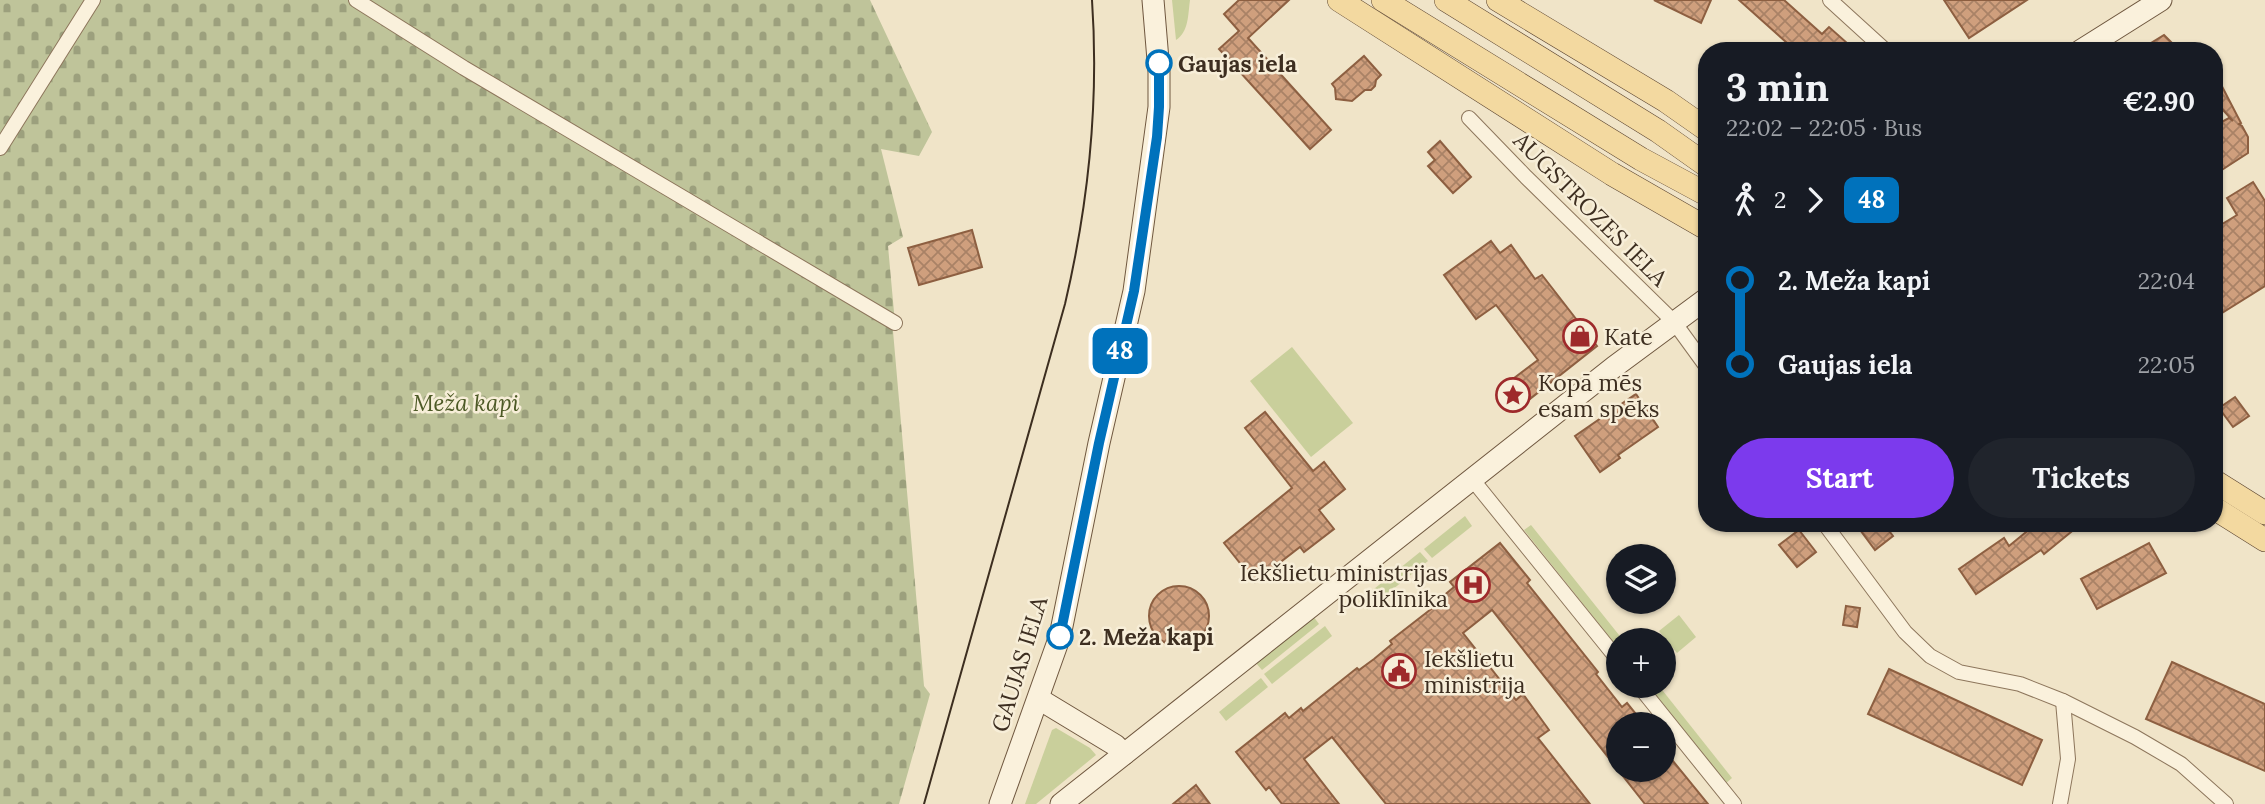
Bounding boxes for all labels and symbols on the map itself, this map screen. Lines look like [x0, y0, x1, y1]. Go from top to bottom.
place label: Gaujas iela [1178, 49, 1297, 78]
marker: Gaujas iela [1146, 50, 1172, 76]
street label: AUGSTROZES IELA [1507, 125, 1675, 293]
shop icon: Kate [1561, 317, 1599, 355]
place label: Kate [1604, 322, 1653, 351]
line badge: 48 [1088, 328, 1152, 374]
place label: Kopā mēs esam spēks [1538, 368, 1659, 423]
place icon: Kopā mēs esam spēks [1494, 376, 1532, 414]
park label: Meža kapi [413, 388, 520, 417]
place label: Iekšlietu ministrijas poliklīnika [1240, 558, 1448, 613]
hospital icon: Iekšlietu ministrijas poliklīnika [1454, 566, 1492, 604]
street label: GAUJAS IELA [985, 592, 1054, 735]
place label: 2. Meža kapi [1079, 622, 1214, 651]
marker: 2. Meža kapi [1047, 623, 1073, 649]
place label: Iekšlietu ministrija [1424, 644, 1525, 699]
public building icon: Iekšlietu ministrija [1380, 652, 1418, 690]

